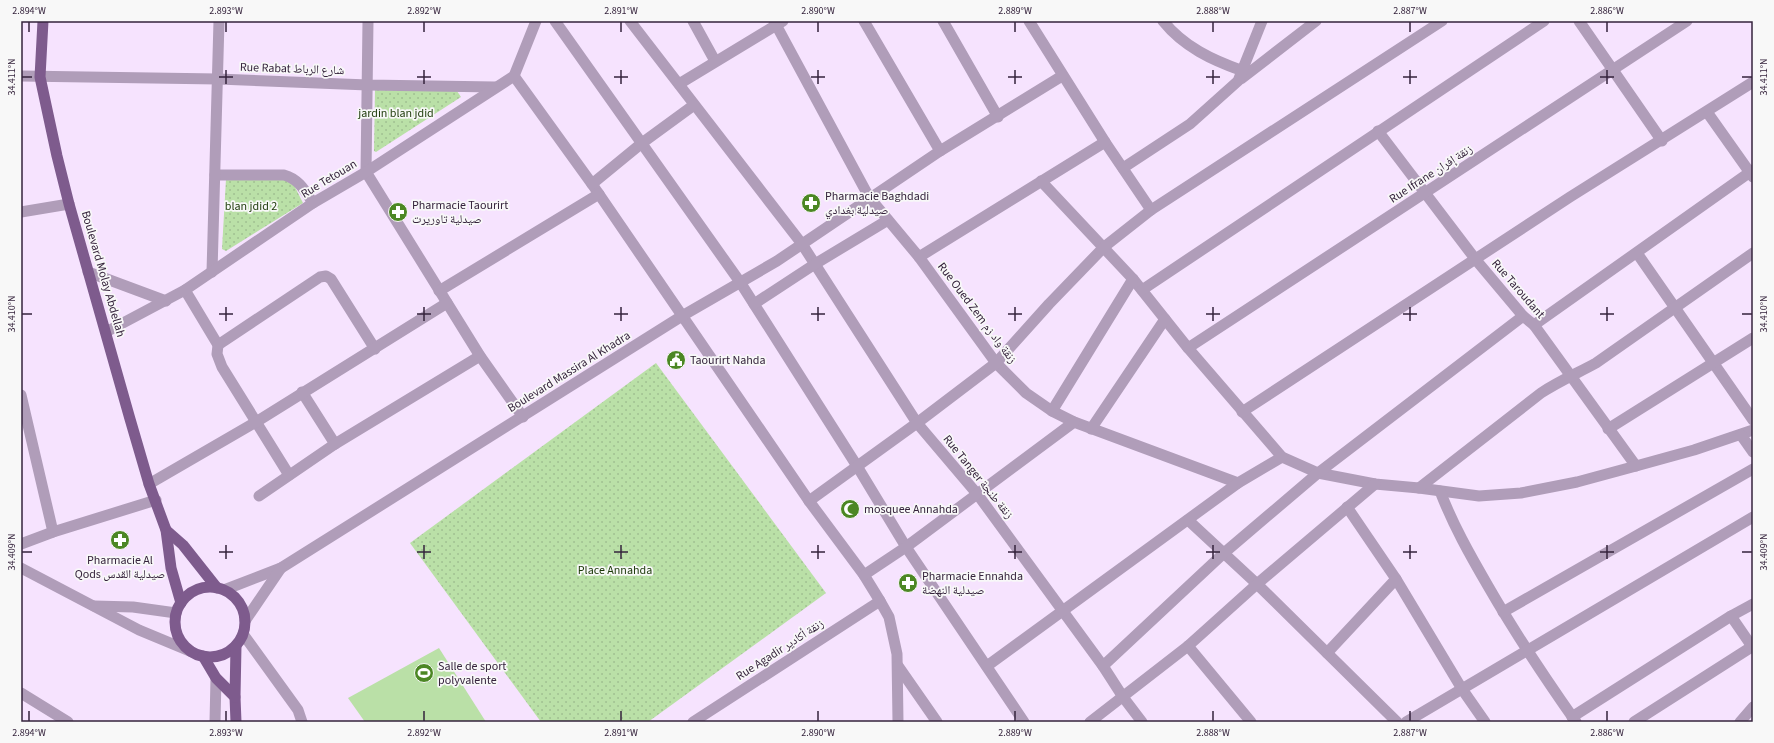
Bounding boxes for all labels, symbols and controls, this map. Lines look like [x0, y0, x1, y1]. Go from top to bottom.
text: 2.894°W [12, 4, 46, 18]
text: 2.893°W [209, 4, 243, 18]
text: 2.892°W [407, 4, 441, 18]
text: 2.891°W [604, 4, 638, 18]
text: 2.890°W [801, 4, 835, 18]
text: 2.889°W [998, 4, 1032, 18]
text: 2.888°W [1196, 4, 1230, 18]
text: 2.887°W [1393, 4, 1427, 18]
text: 2.886°W [1590, 4, 1624, 18]
text: 34.411°N [5, 58, 19, 96]
text: 34.411°N [1757, 58, 1771, 96]
street label: Rue Rabat شارع الرباط [240, 59, 345, 79]
park label: jardin blan jdid [357, 105, 434, 122]
street label: Rue Ifrane زنقة إفران [1386, 140, 1476, 207]
street label: Rue Tetouan [298, 156, 360, 202]
place label: Pharmacie Baghdadi صيدلية بغدادي [825, 188, 929, 220]
pharmacy icon: Pharmacie Baghdadi صيدلية بغدادي [800, 192, 822, 214]
place label: Pharmacie Taourirt صيدلية تاوريرت [412, 197, 508, 228]
park label: blan jdid 2 [225, 198, 277, 215]
pharmacy icon: Pharmacie Taourirt صيدلية تاوريرت [387, 201, 409, 223]
street label: Boulevard Molay Abdellah [77, 209, 129, 339]
street label: Rue Taroudant [1487, 256, 1549, 322]
street label: Rue Oued Zem زنقة واد زم [933, 259, 1021, 367]
text: 34.410°N [5, 295, 19, 333]
text: 34.410°N [1757, 295, 1771, 333]
street label: Boulevard Massira Al Khadra [504, 327, 634, 417]
public building icon: Taourirt Nahda [665, 349, 687, 371]
place label: Taourirt Nahda [690, 352, 765, 369]
street label: Rue Tanger زنقة طنجة [939, 431, 1017, 523]
mosque icon: mosquee Annahda [839, 498, 861, 520]
place label: mosquee Annahda [864, 501, 958, 518]
pharmacy icon: Pharmacie Al Qods صيدلية القدس [109, 529, 131, 551]
text: 34.409°N [5, 533, 19, 571]
text: 34.409°N [1757, 533, 1771, 571]
place label: Pharmacie Al Qods صيدلية القدس [75, 552, 165, 583]
park label: Place Annahda [578, 562, 652, 579]
place label: Pharmacie Ennahda صيدلية النهضة [922, 568, 1023, 599]
pharmacy icon: Pharmacie Ennahda صيدلية النهضة [897, 572, 919, 594]
street label: Rue Agadir زنقة أكادير [733, 615, 828, 685]
place label: Salle de sport polyvalente [438, 658, 506, 689]
sports icon: Salle de sport polyvalente [413, 662, 435, 684]
text: 2.894°W [12, 726, 46, 740]
text: 2.893°W [209, 726, 243, 740]
text: 2.892°W [407, 726, 441, 740]
text: 2.891°W [604, 726, 638, 740]
text: 2.890°W [801, 726, 835, 740]
text: 2.889°W [998, 726, 1032, 740]
text: 2.888°W [1196, 726, 1230, 740]
text: 2.887°W [1393, 726, 1427, 740]
text: 2.886°W [1590, 726, 1624, 740]

